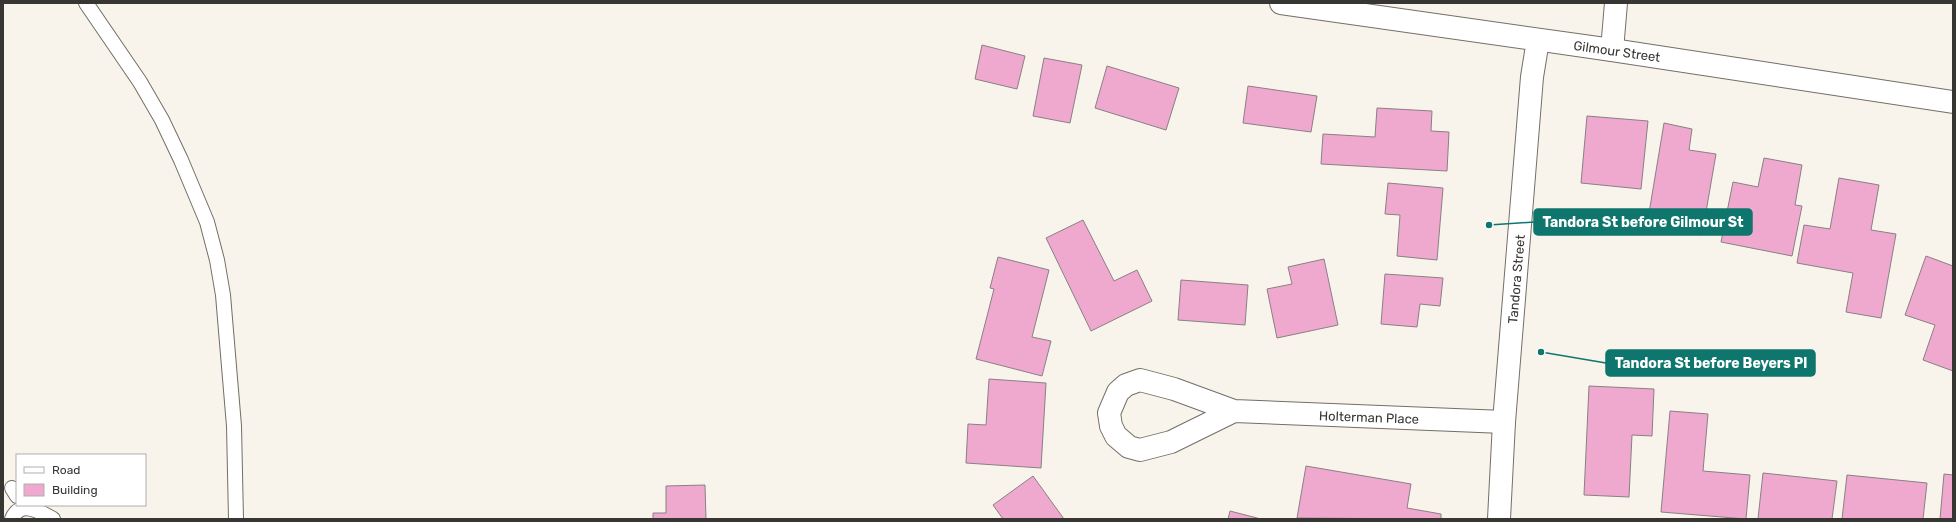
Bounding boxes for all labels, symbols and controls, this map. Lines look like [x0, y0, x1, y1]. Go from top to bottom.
street label: Gilmour Street [1573, 38, 1661, 65]
callout: Tandora St before Gilmour St [1534, 209, 1752, 235]
text: Tandora St before Gilmour St [1542, 214, 1744, 231]
street label: Tandora Street [1505, 234, 1528, 324]
callout: Tandora St before Beyers Pl [1606, 350, 1815, 376]
text: Tandora St before Beyers Pl [1615, 355, 1807, 372]
street label: Holterman Place [1319, 408, 1419, 427]
legend [16, 454, 146, 506]
text: Road [52, 463, 80, 477]
text: Building [52, 483, 98, 497]

